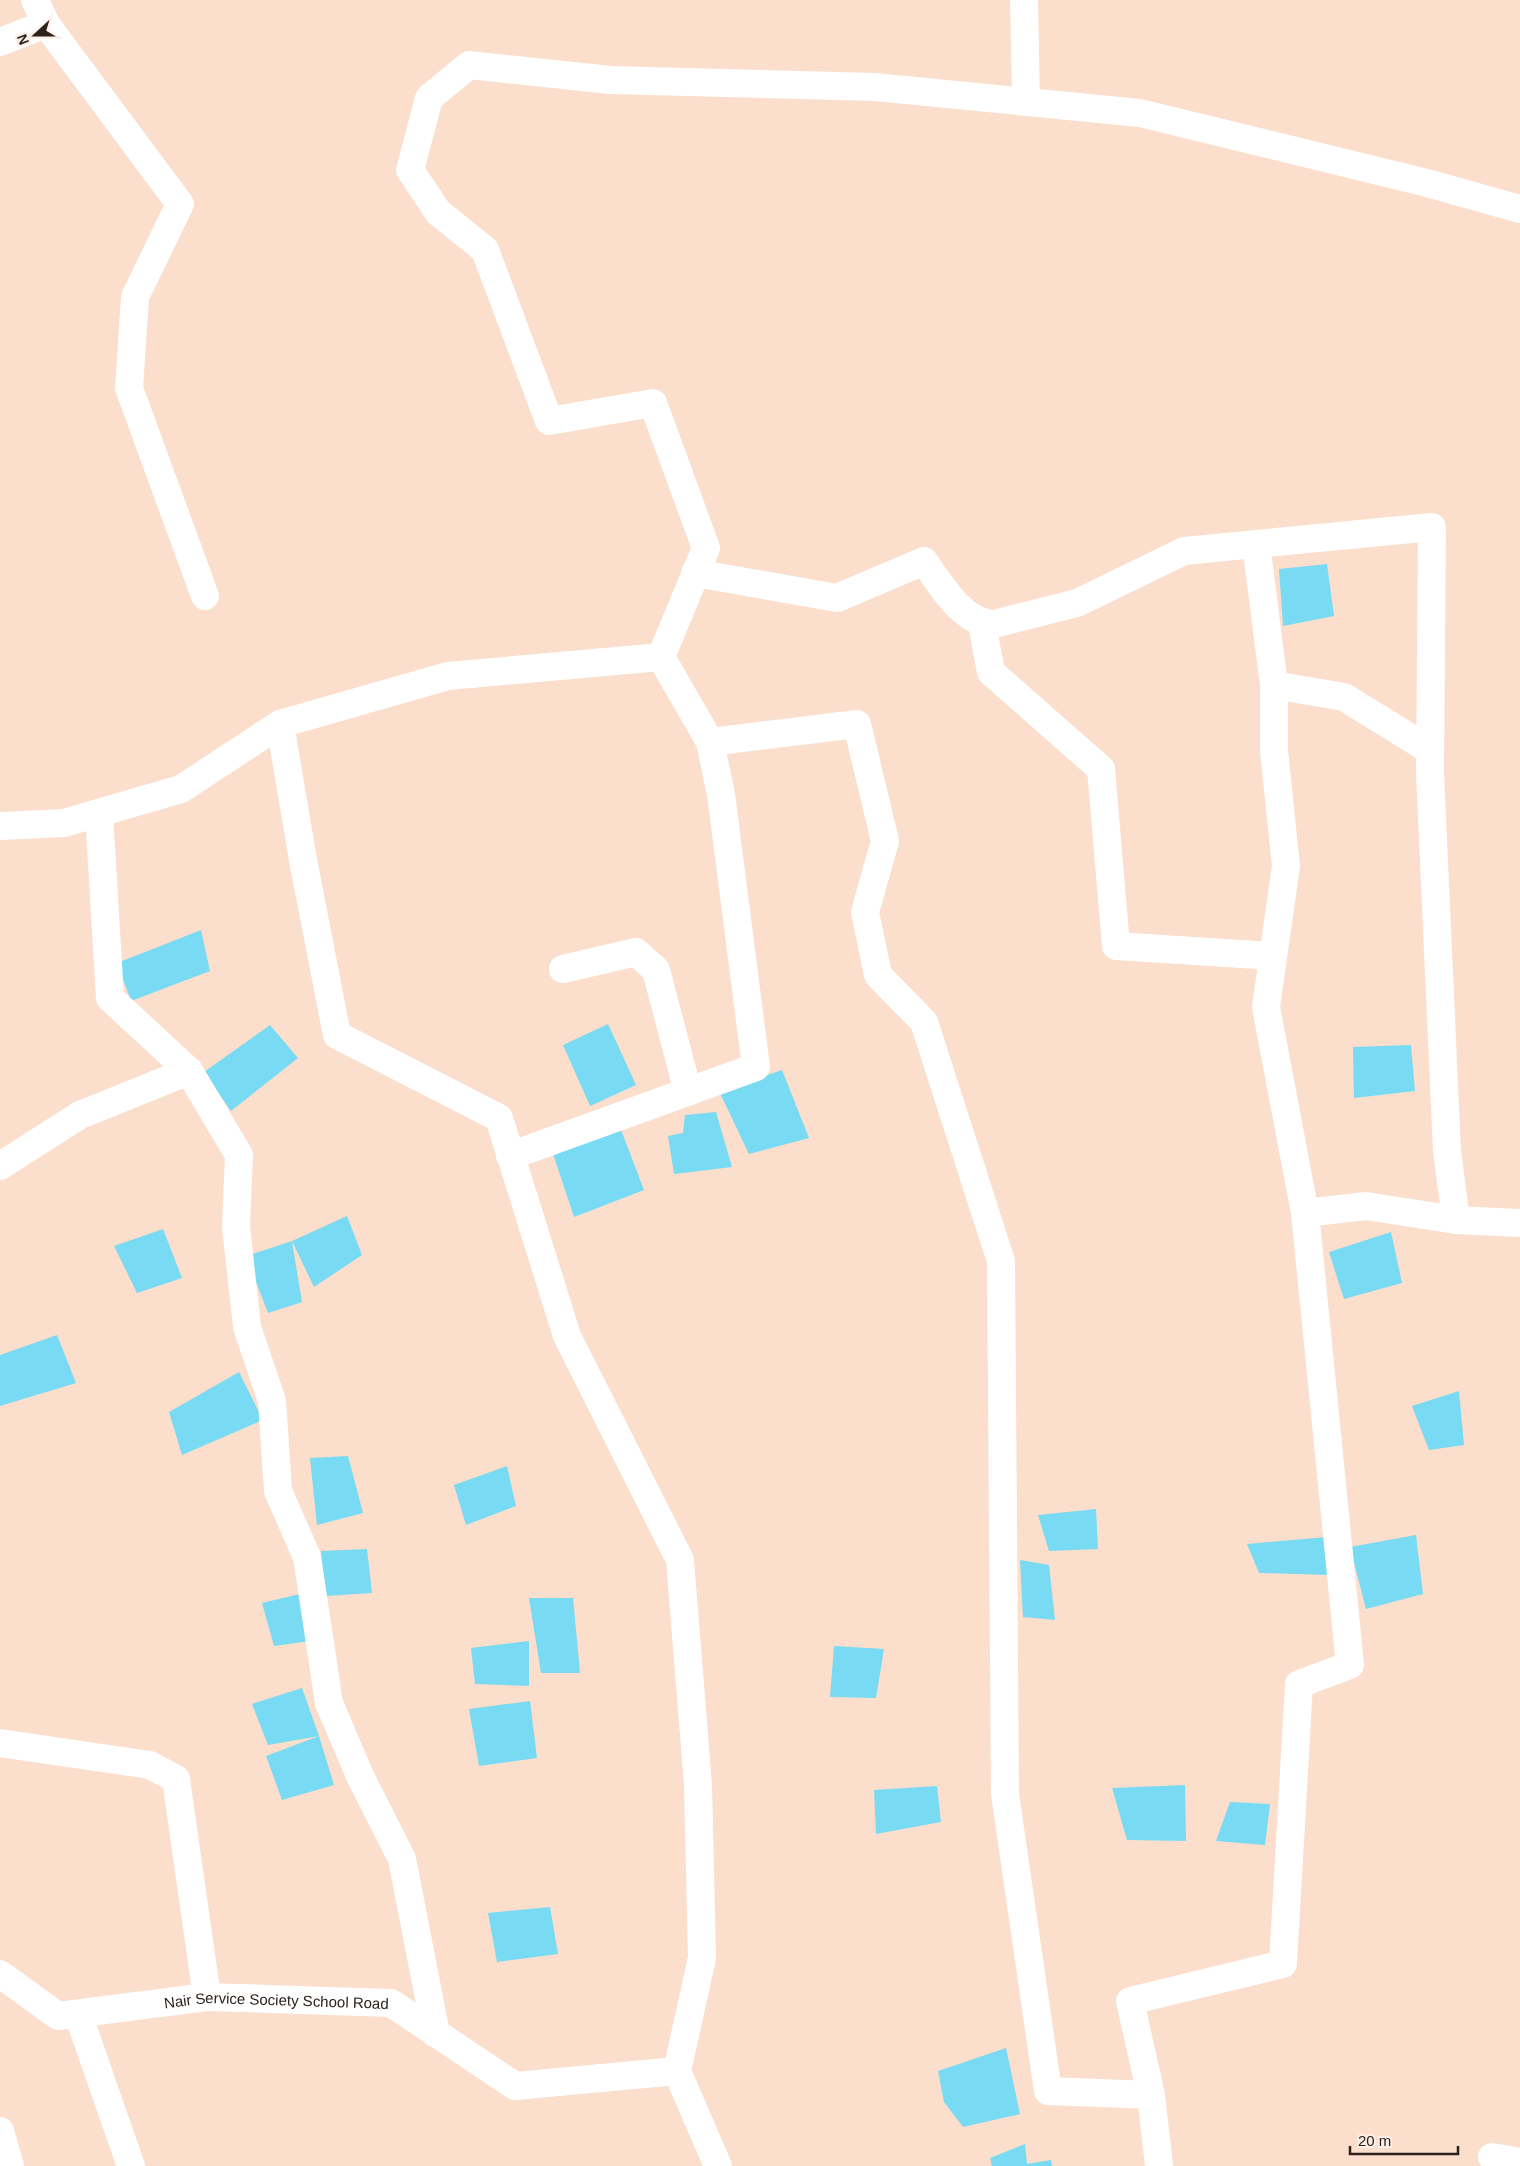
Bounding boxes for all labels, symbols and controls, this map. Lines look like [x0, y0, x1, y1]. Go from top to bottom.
north arrow [10, 10, 60, 60]
text: N [14, 32, 32, 47]
street label: Nair Service Society School Road [163, 1988, 389, 2011]
scale bar [1350, 2124, 1458, 2156]
text: 20 m [1358, 2132, 1391, 2149]

